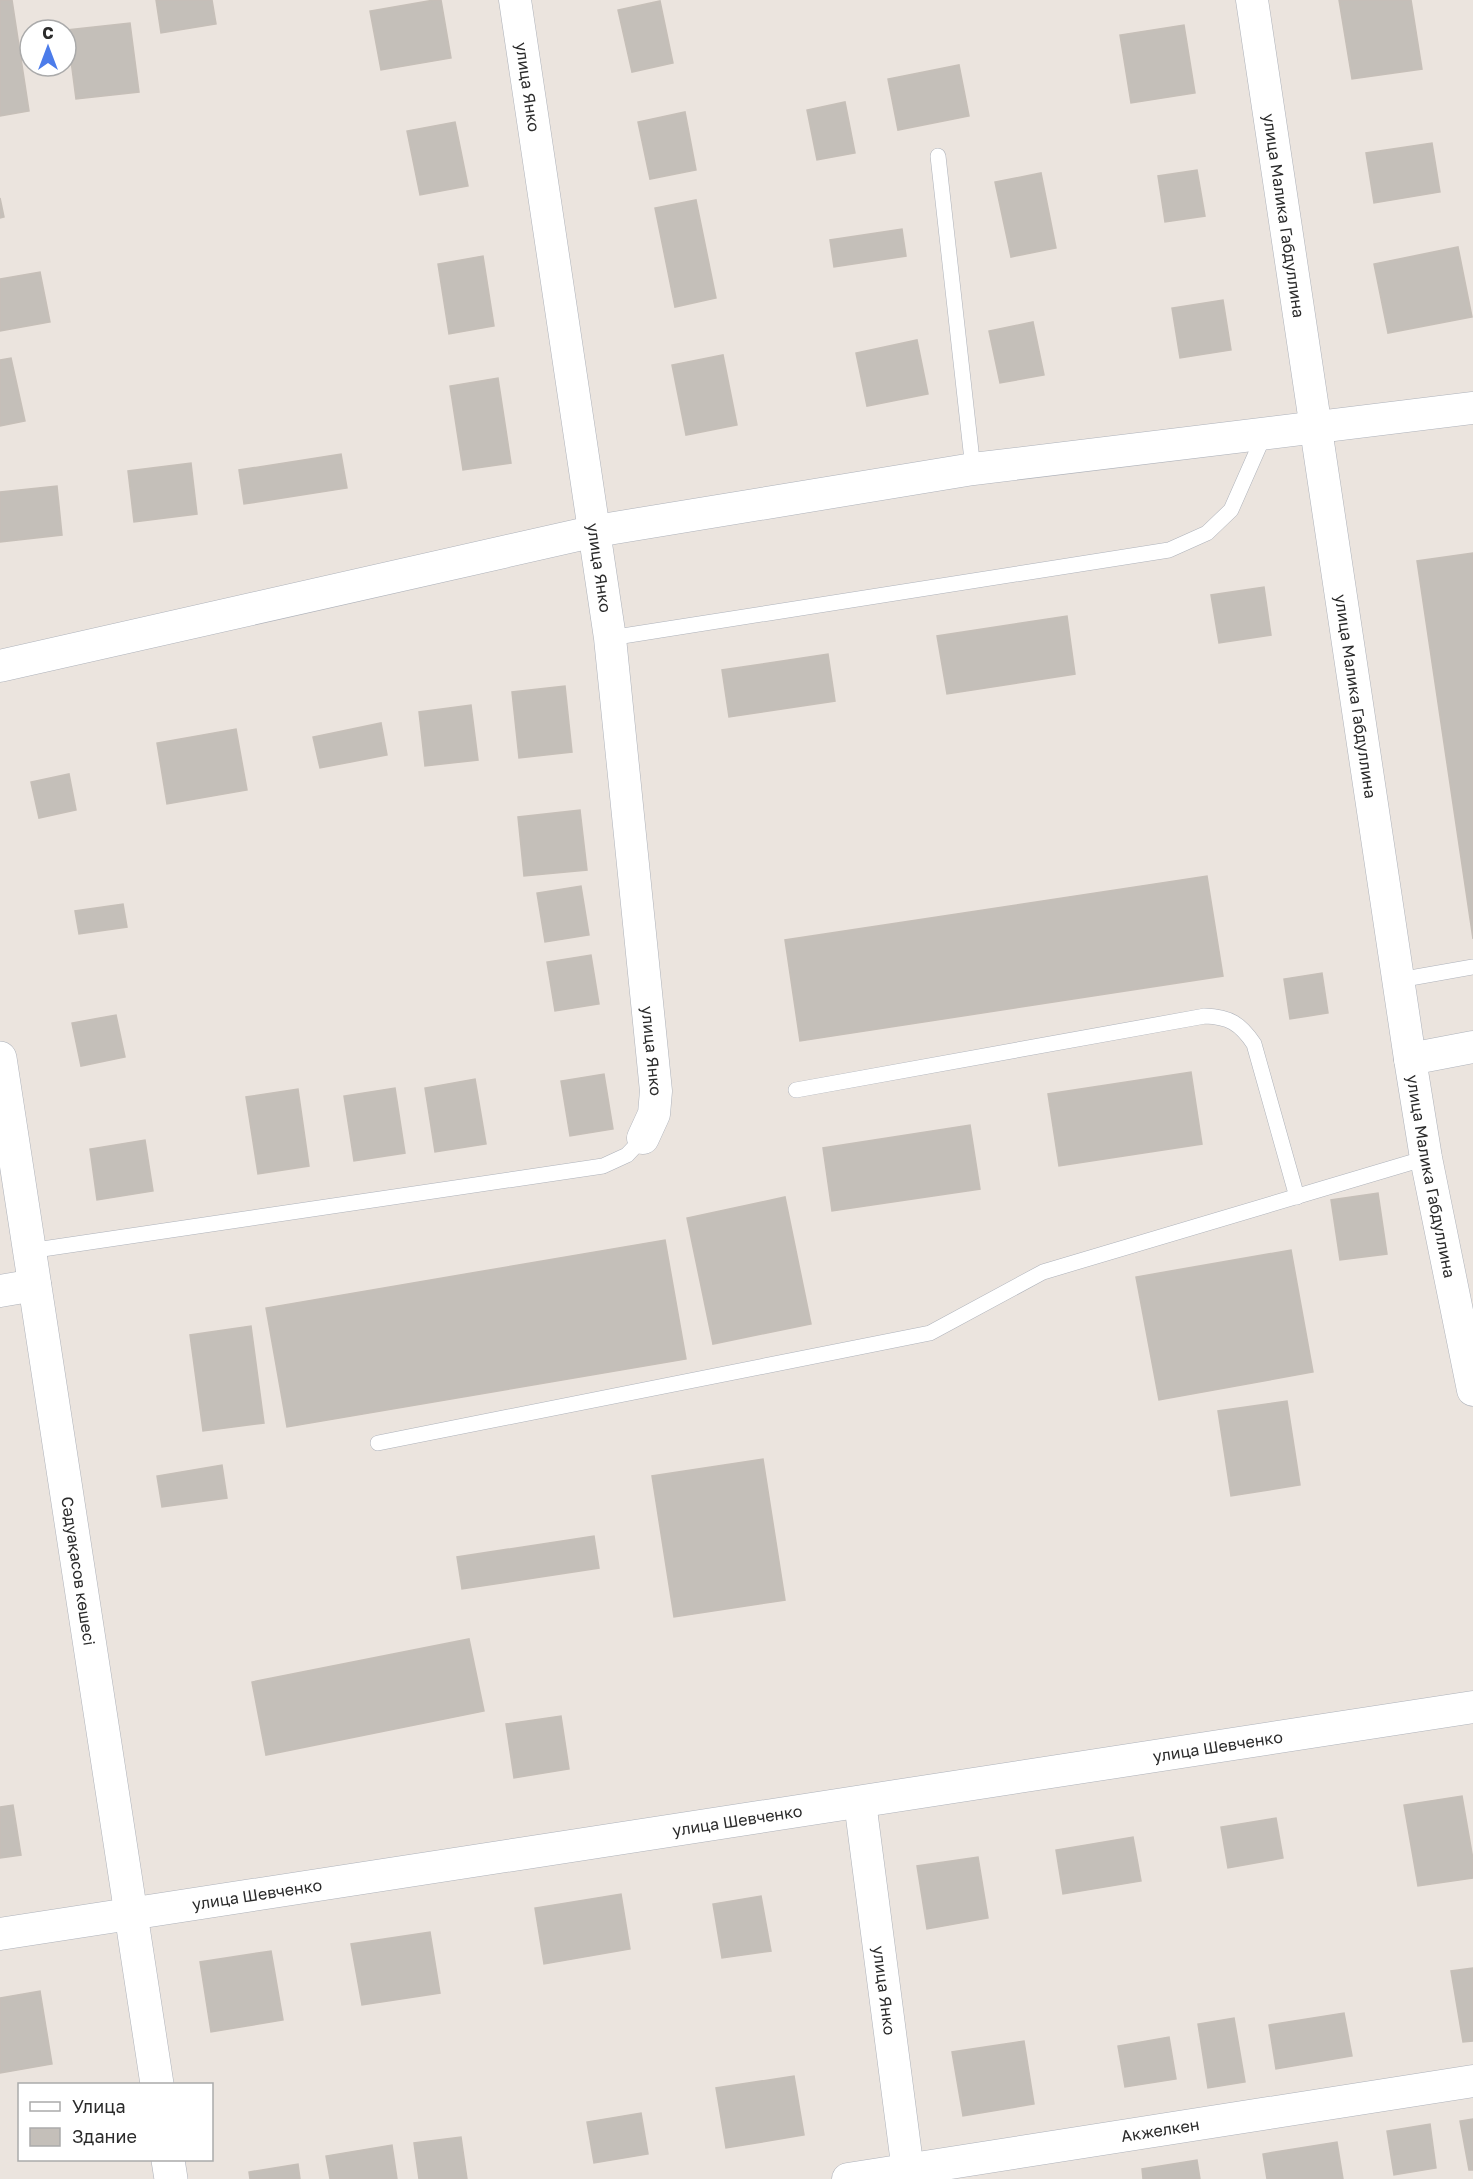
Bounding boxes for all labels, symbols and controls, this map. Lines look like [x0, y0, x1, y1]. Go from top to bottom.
north arrow [18, 18, 78, 78]
text: С [42, 23, 54, 43]
street label: улица Янко [511, 41, 544, 133]
street label: улица Малика Габдуллина [1259, 112, 1309, 319]
street label: улица Янко [583, 522, 616, 614]
street label: улица Малика Габдуллина [1331, 593, 1381, 800]
street label: улица Янко [637, 1005, 666, 1097]
street label: улица Малика Габдуллина [1403, 1073, 1460, 1280]
street label: Сәдуақасов көшесі [57, 1495, 100, 1647]
street label: улица Шевченко [1151, 1726, 1284, 1766]
street label: улица Шевченко [671, 1800, 804, 1840]
street label: улица Шевченко [191, 1875, 323, 1914]
street label: улица Янко [869, 1944, 900, 2036]
legend [18, 2083, 213, 2161]
text: Улица [72, 2095, 126, 2117]
street label: Акжелкен [1120, 2114, 1201, 2146]
text: Здание [72, 2125, 137, 2147]

